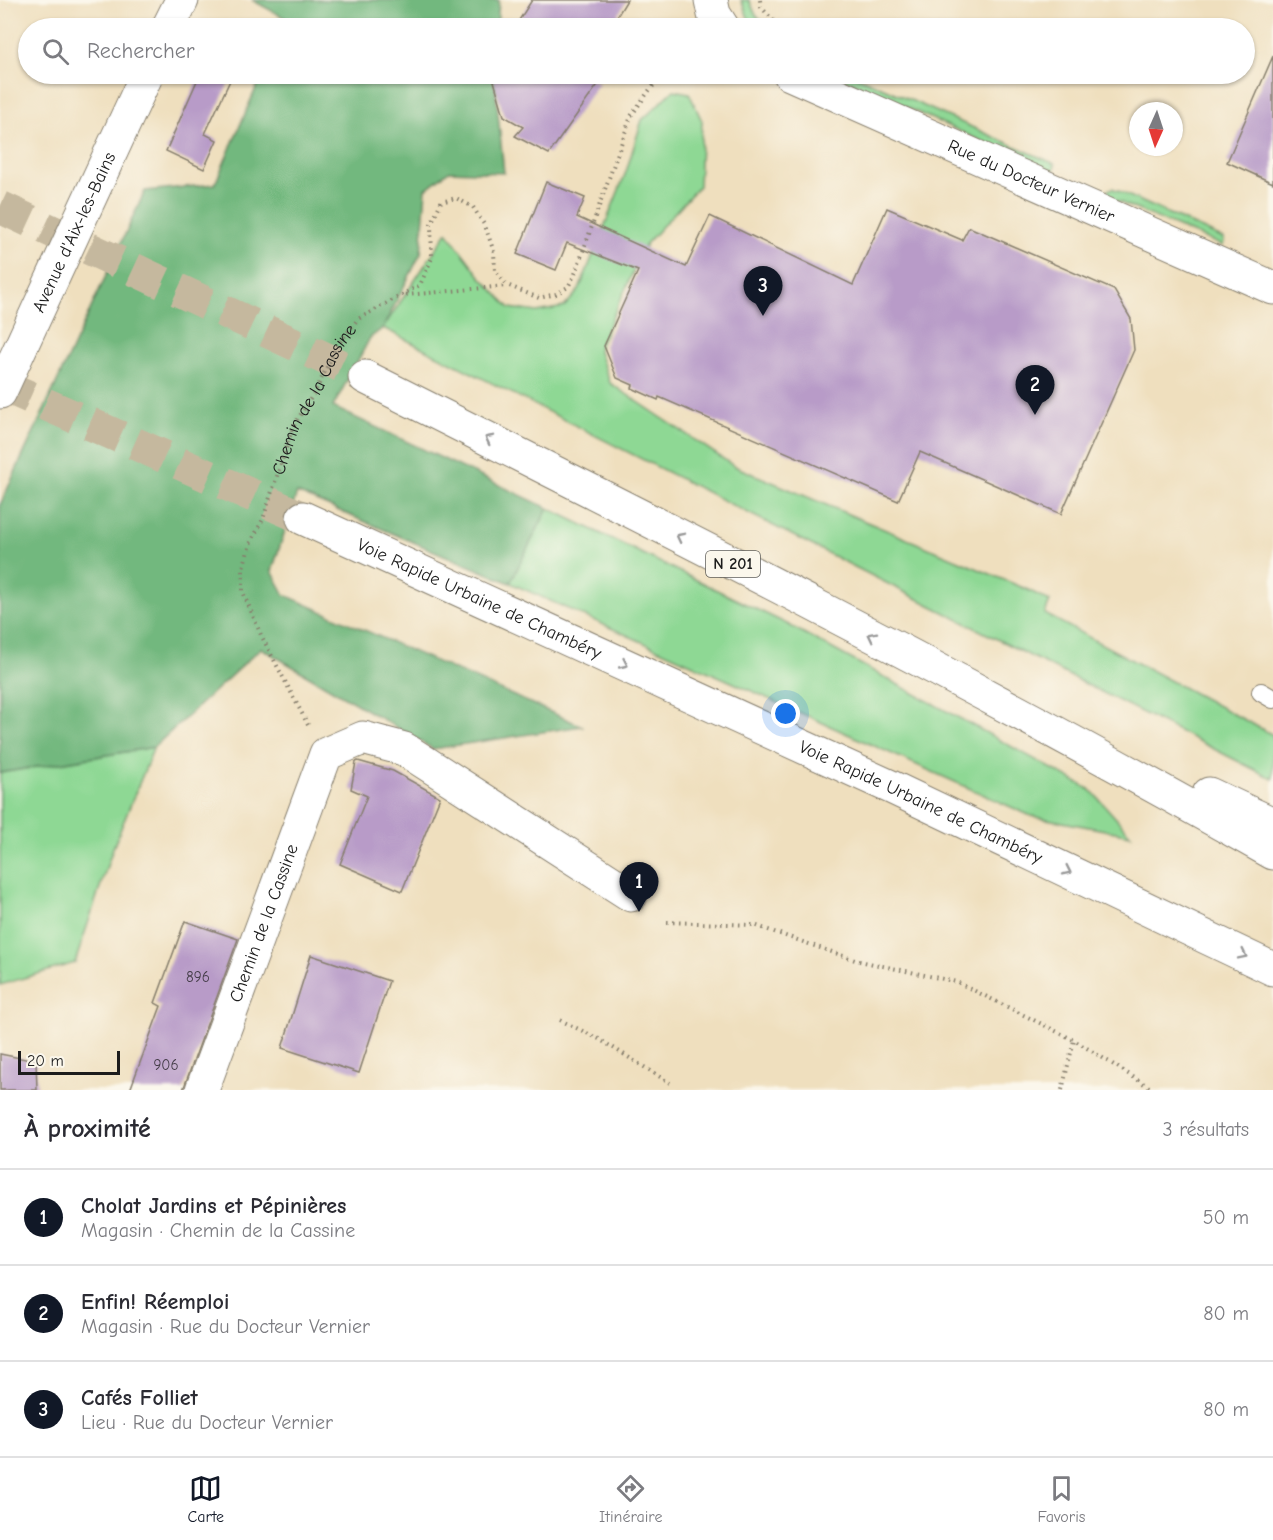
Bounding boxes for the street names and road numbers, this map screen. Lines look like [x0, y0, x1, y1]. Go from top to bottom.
street label: Rue du Docteur Vernier [945, 135, 1119, 227]
street label: Avenue d'Aix-les-Bains [28, 149, 120, 316]
street label: Chemin de la Cassine [268, 320, 361, 477]
street label: Voie Rapide Urbaine de Chambéry [354, 534, 606, 664]
road number: N 201 [706, 551, 760, 577]
street label: Voie Rapide Urbaine de Chambéry [796, 736, 1047, 869]
street label: Chemin de la Cassine [225, 841, 302, 1005]

